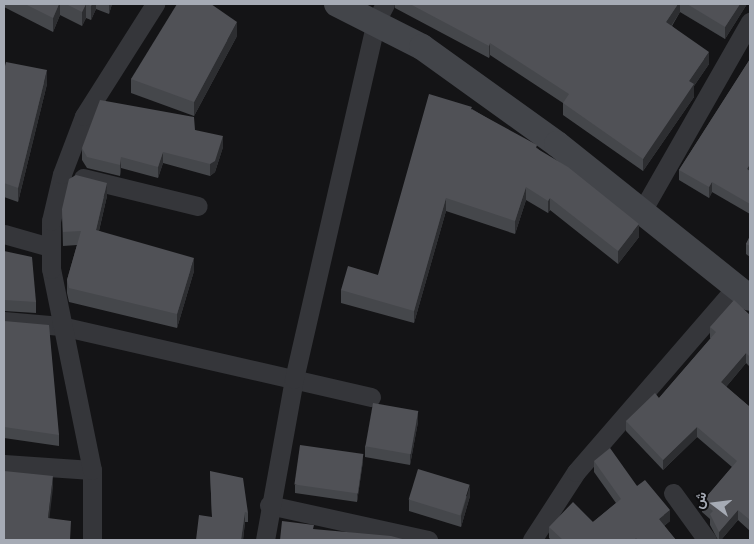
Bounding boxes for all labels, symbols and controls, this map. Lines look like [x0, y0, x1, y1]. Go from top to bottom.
north arrow [689, 479, 739, 529]
text: ش [690, 490, 709, 510]

